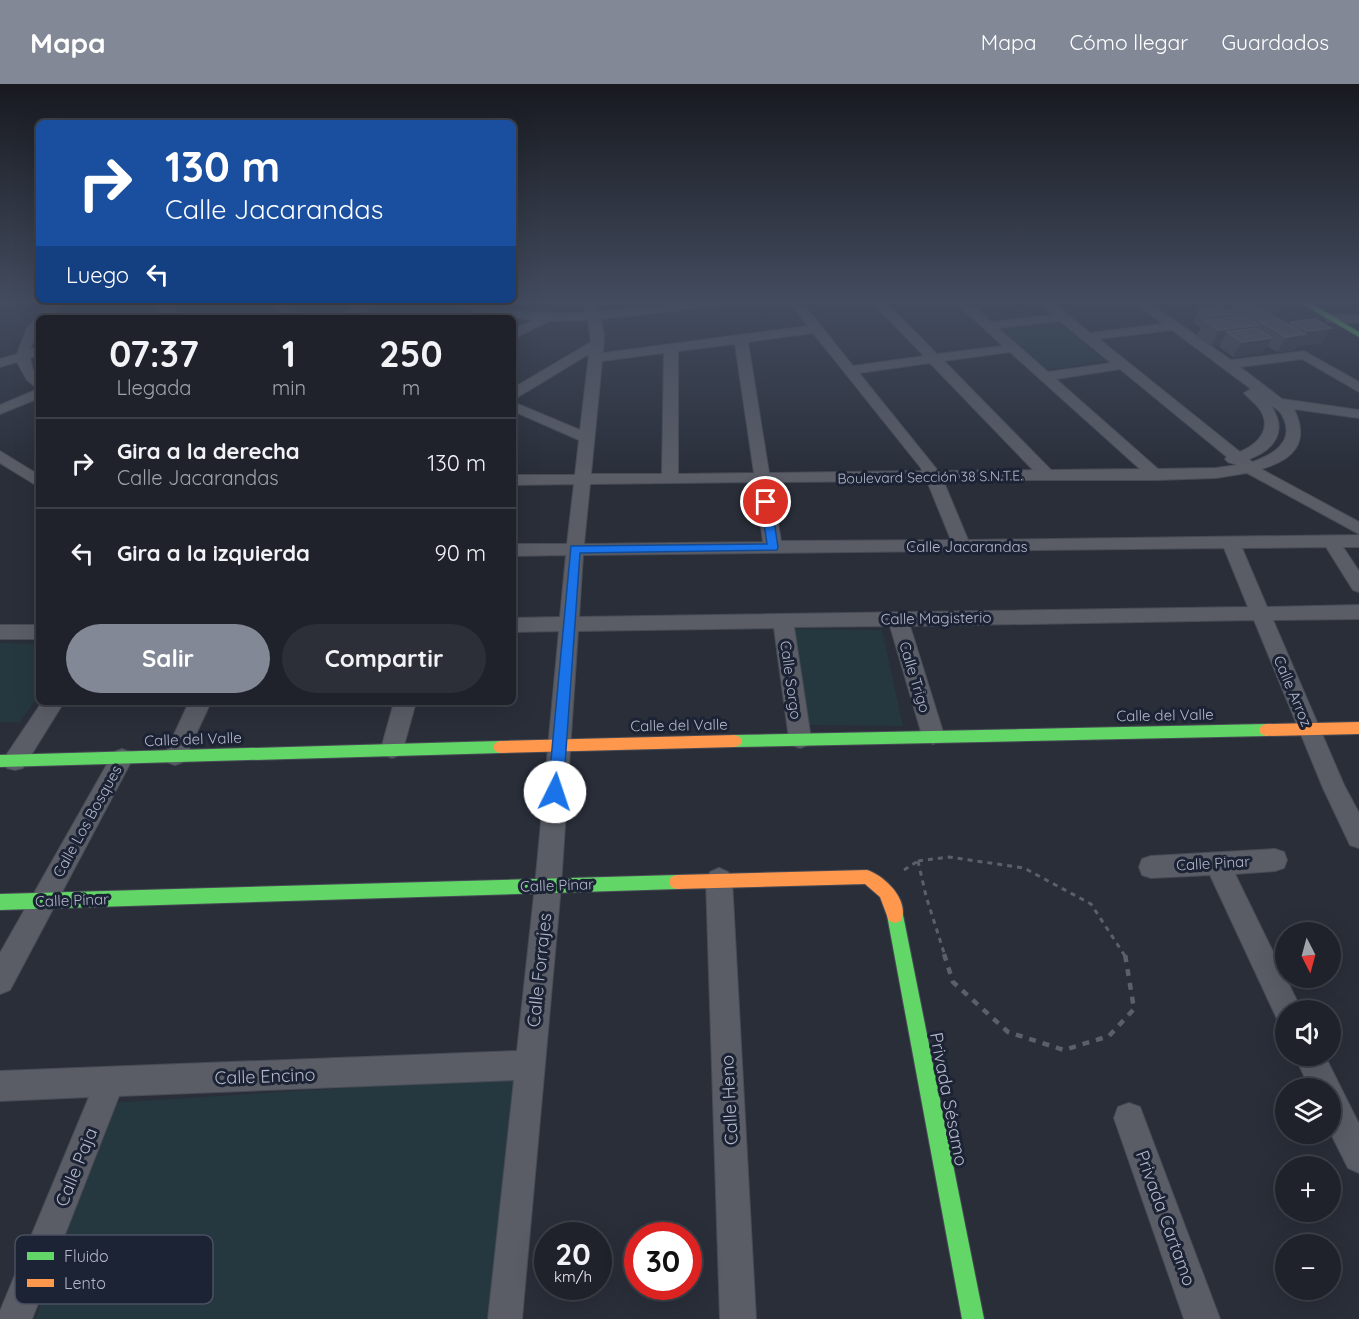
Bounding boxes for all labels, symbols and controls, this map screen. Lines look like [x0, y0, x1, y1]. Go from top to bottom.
text: Mapa [30, 25, 106, 60]
text: Mapa [981, 29, 1036, 55]
text: Cómo llegar [1069, 29, 1188, 55]
text: Guardados [1221, 29, 1329, 55]
text: 130 m [165, 140, 280, 193]
icon: right [66, 144, 144, 222]
text: Calle Jacarandas [165, 192, 383, 226]
icon: left [141, 258, 174, 291]
text: Luego [66, 261, 129, 289]
text: 07:37 [109, 331, 199, 376]
text: 1 [282, 331, 296, 376]
text: 250 [379, 331, 443, 376]
text: Llegada [116, 375, 191, 400]
text: min [272, 375, 306, 400]
text: m [402, 375, 420, 400]
text: Gira a la derecha [117, 437, 300, 465]
icon: right [66, 447, 99, 480]
text: 130 m [427, 449, 486, 477]
text: Calle Jacarandas [117, 465, 279, 490]
street label: Boulevard Sección 38 S.N.T.E. [837, 466, 1023, 488]
pin [740, 476, 791, 527]
icon: arrive [749, 485, 782, 518]
icon: left [66, 537, 99, 570]
street label: Calle Jacarandas [906, 537, 1028, 556]
text: Gira a la izquierda [117, 539, 310, 567]
text: 90 m [435, 539, 486, 567]
street label: Calle Magisterio [880, 608, 992, 628]
button: Salir [66, 624, 270, 693]
button: Compartir [282, 624, 486, 693]
street label: Calle Sorgo [776, 639, 806, 721]
street label: Calle Trigo [895, 639, 935, 715]
street label: Calle Arroz [1270, 653, 1316, 729]
street label: Calle del Valle [1116, 705, 1214, 725]
street label: Calle del Valle [630, 715, 728, 735]
street label: Calle del Valle [144, 728, 242, 750]
position arrow [523, 760, 587, 824]
street label: Calle Los Bosques [48, 762, 126, 880]
street label: Calle Pinar [1176, 852, 1251, 874]
street label: Calle Pinar [520, 874, 594, 896]
street label: Calle Pinar [35, 889, 109, 911]
street label: Calle Forrajes [522, 912, 556, 1028]
north arrow [1275, 922, 1341, 988]
map controls [1275, 922, 1341, 1300]
button: sound [1275, 1000, 1341, 1066]
street label: Privada Sésamo [925, 1030, 973, 1168]
street label: Calle Heno [715, 1054, 743, 1146]
street label: Calle Encino [214, 1063, 316, 1089]
button: layers [1275, 1078, 1341, 1144]
street label: Calle Paja [50, 1124, 102, 1210]
street label: Privada Cartamo [1131, 1147, 1201, 1289]
button: + [1275, 1156, 1341, 1222]
speed limit sign: 30 [624, 1222, 702, 1300]
button: − [1275, 1234, 1341, 1300]
legend [15, 1235, 213, 1304]
text: 20 [555, 1235, 591, 1273]
text: Fluido [64, 1246, 109, 1266]
text: km/h [554, 1267, 592, 1286]
text: Lento [64, 1273, 106, 1293]

